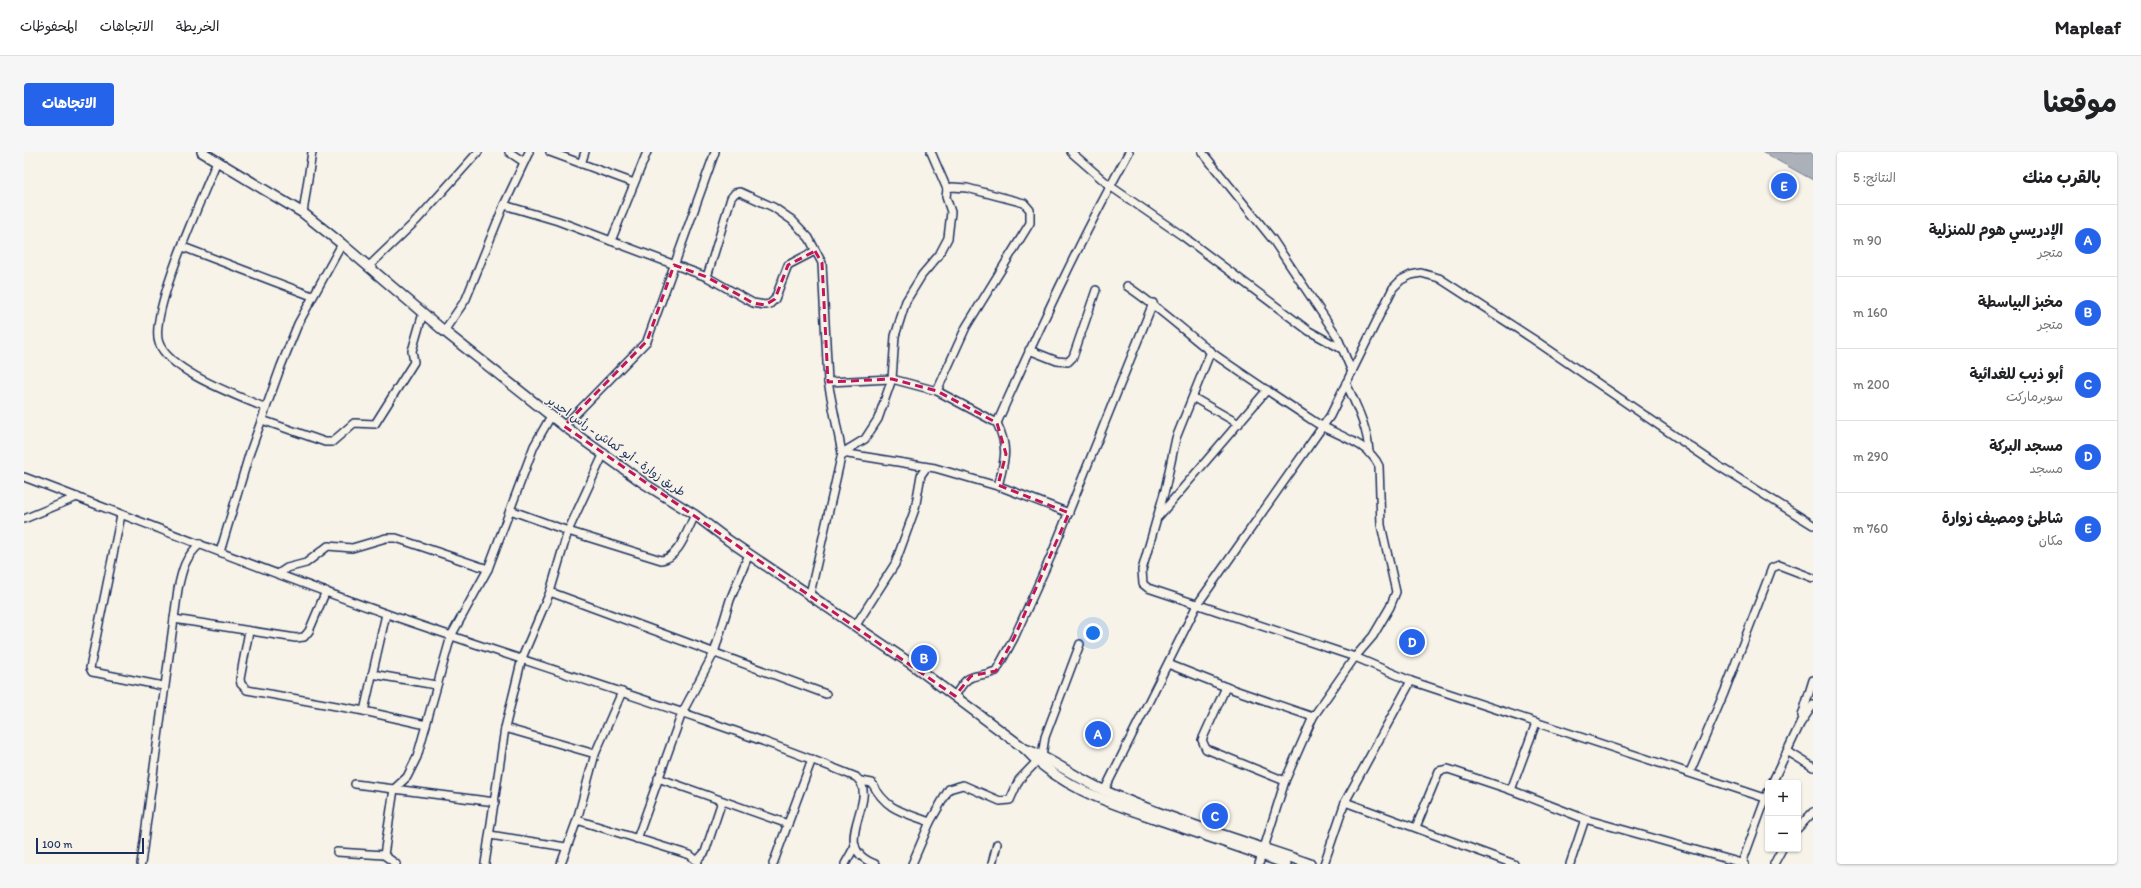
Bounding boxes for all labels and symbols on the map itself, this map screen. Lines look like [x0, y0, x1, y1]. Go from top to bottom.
pin: E [1771, 171, 1797, 201]
street label: طريق زوارة - أبو كماش - رأس اجدير [543, 392, 688, 500]
your location [1083, 623, 1103, 643]
pin: D [1399, 627, 1425, 657]
pin: B [911, 643, 937, 673]
pin: A [1085, 719, 1111, 749]
pin: C [1202, 801, 1228, 831]
scale bar [36, 836, 144, 855]

